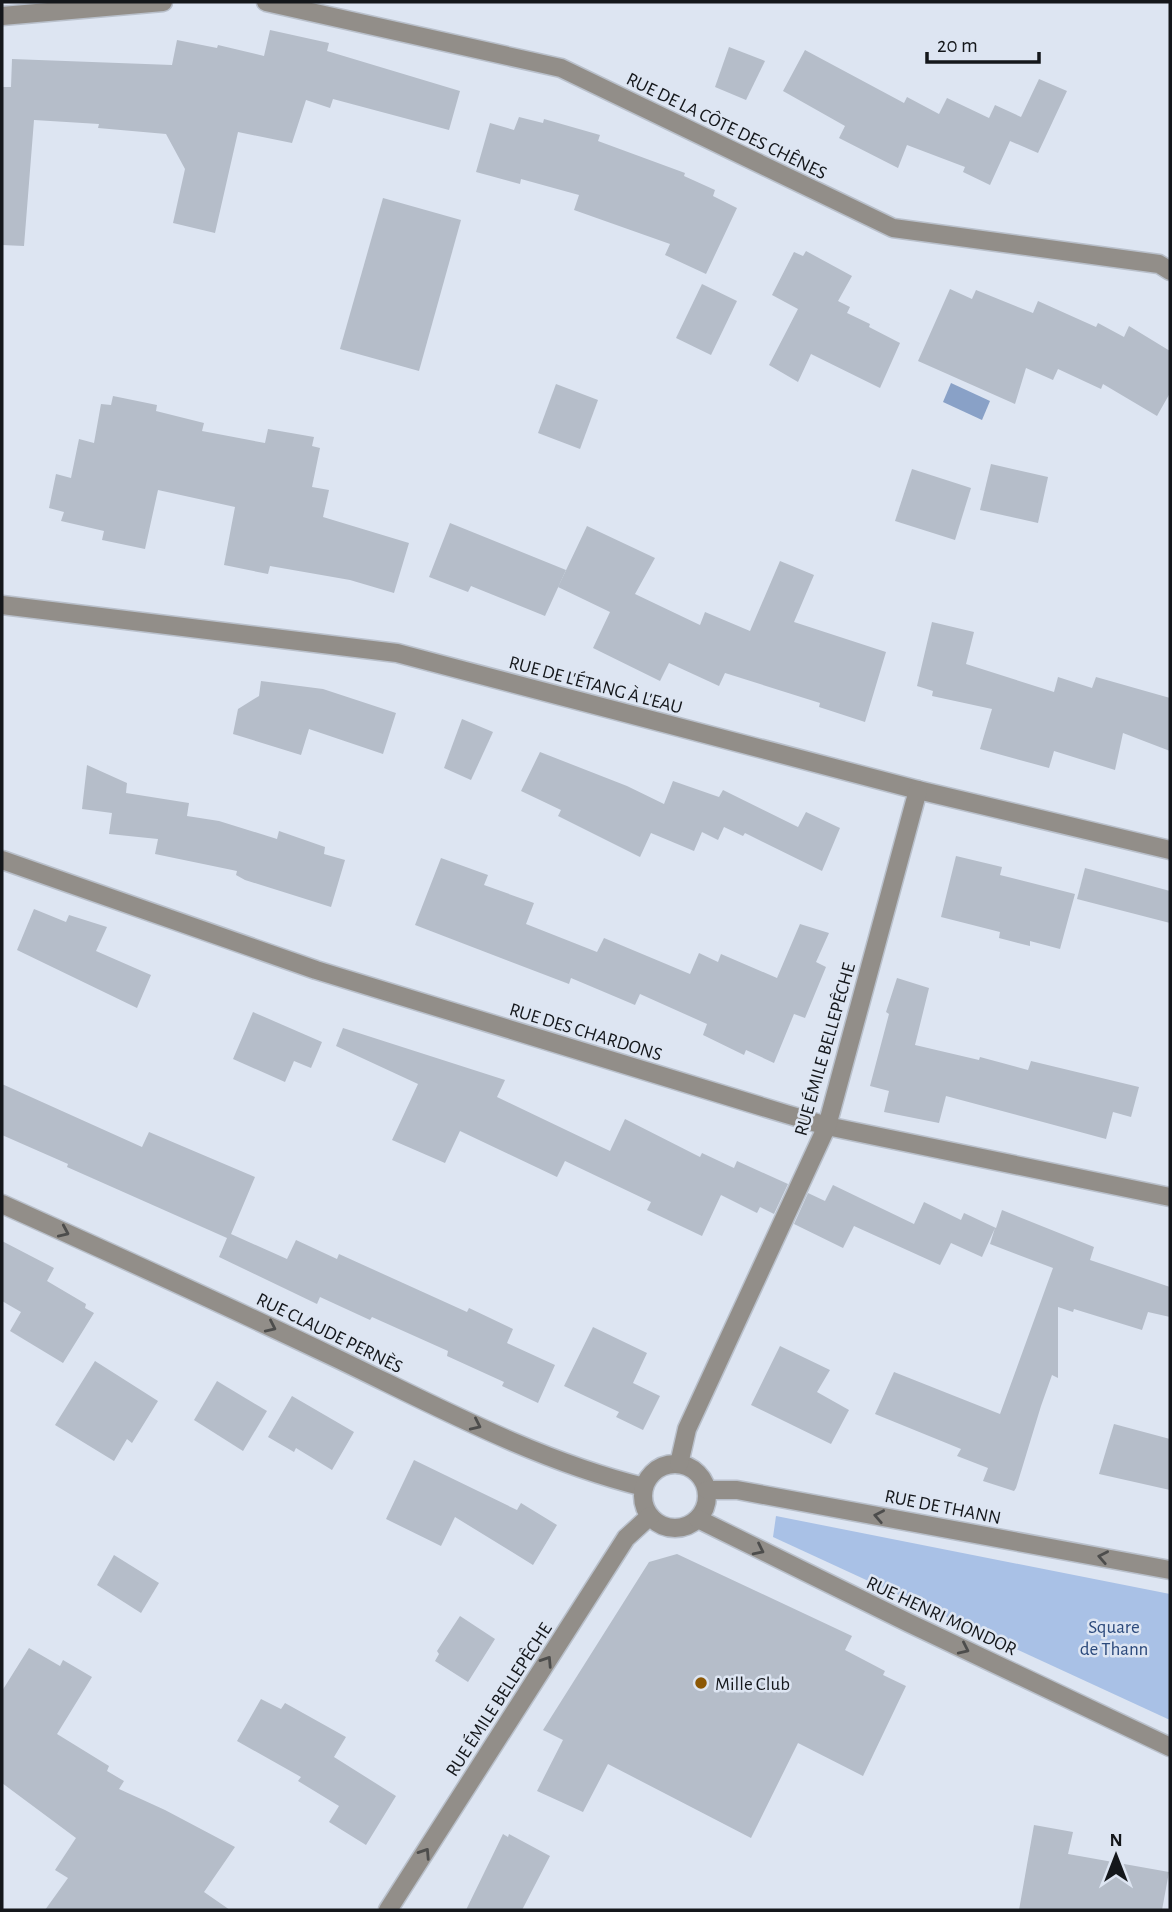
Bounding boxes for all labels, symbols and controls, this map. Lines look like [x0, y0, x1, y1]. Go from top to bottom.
scale bar [927, 21, 1039, 65]
text: 20 m [937, 35, 978, 56]
street label: RUE DE LA CÔTE DES CHÊNES [623, 68, 830, 183]
street label: RUE DE L'ÉTANG À L'EAU [507, 651, 685, 718]
street label: RUE ÉMILE BELLEPÊCHE [790, 960, 859, 1138]
street label: RUE DES CHARDONS [507, 1000, 664, 1065]
one-way arrow [57, 1224, 69, 1238]
street label: RUE CLAUDE PERNÈS [253, 1288, 406, 1377]
one-way arrow [264, 1318, 276, 1332]
one-way arrow [469, 1416, 481, 1430]
street label: RUE DE THANN [883, 1487, 1003, 1528]
one-way arrow [874, 1509, 885, 1524]
one-way arrow [752, 1542, 764, 1556]
one-way arrow [1097, 1551, 1109, 1566]
street label: RUE HENRI MONDOR [863, 1573, 1019, 1659]
park label: Square de Thann [1080, 1618, 1148, 1659]
street label: RUE ÉMILE BELLEPÊCHE [441, 1619, 556, 1780]
one-way arrow [957, 1641, 969, 1655]
one-way arrow [539, 1656, 552, 1669]
marker: Mille Club [693, 1675, 709, 1691]
place label: Mille Club [715, 1675, 790, 1694]
north arrow [1081, 1821, 1151, 1891]
text: N [1109, 1831, 1123, 1850]
one-way arrow [417, 1847, 430, 1860]

